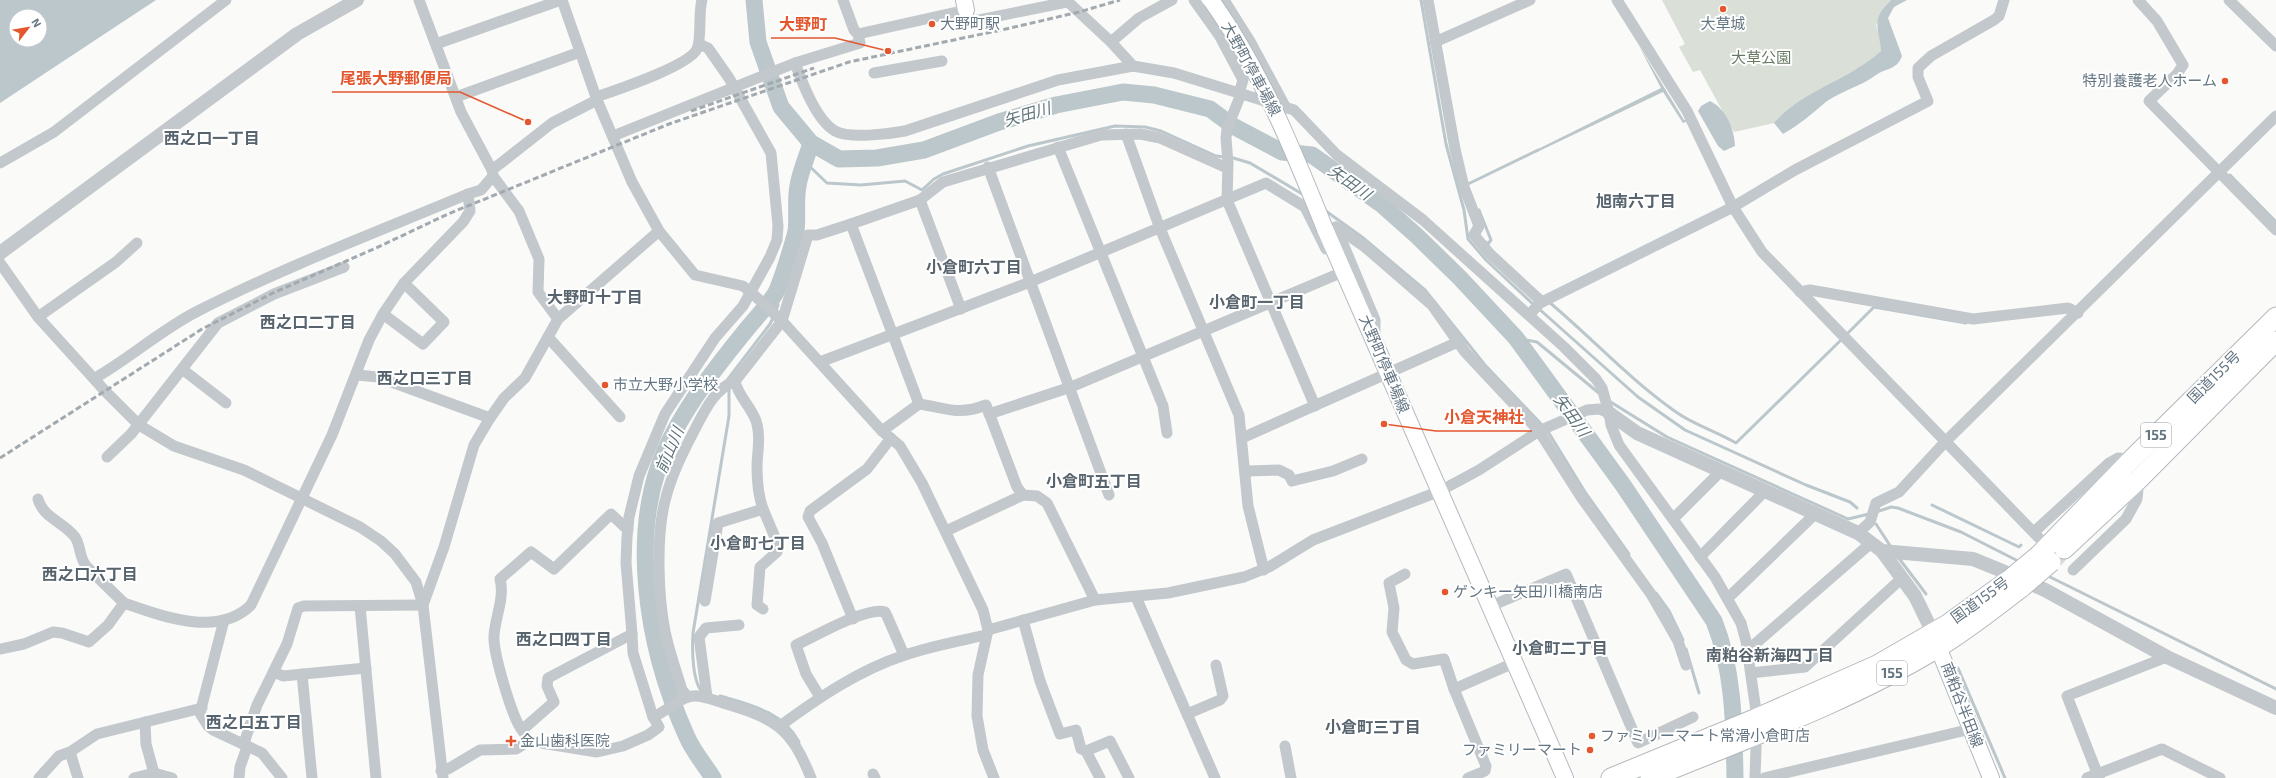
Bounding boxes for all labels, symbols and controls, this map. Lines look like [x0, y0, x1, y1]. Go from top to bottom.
marker: 大草城 [1718, 4, 1728, 14]
north arrow [8, 8, 48, 48]
callout: 大野町 [771, 10, 835, 38]
text: 大野町 [779, 14, 827, 33]
place label: 大野町駅 [940, 14, 1000, 32]
place label: 大草城 [1700, 14, 1746, 32]
text: N [29, 16, 45, 29]
street label: 大野町停車場線 [1219, 18, 1285, 119]
marker: 大野町駅 [927, 19, 937, 29]
park label: 大草公園 [1731, 48, 1791, 66]
callout: 尾張大野郵便局 [332, 64, 460, 92]
text: 尾張大野郵便局 [340, 68, 452, 87]
place label: 特別養護老人ホーム [2082, 71, 2217, 89]
marker: 特別養護老人ホーム [2220, 76, 2230, 86]
water label: 矢田川 [1001, 97, 1054, 129]
district label: 西之口一丁目 [164, 128, 260, 147]
water label: 矢田川 [1325, 160, 1377, 204]
district label: 旭南六丁目 [1596, 191, 1676, 210]
district label: 小倉町六丁目 [926, 257, 1022, 276]
district label: 大野町十丁目 [547, 287, 643, 306]
district label: 小倉町一丁目 [1209, 292, 1305, 311]
district label: 西之口二丁目 [260, 312, 356, 331]
street label: 大野町停車場線 [1356, 312, 1414, 415]
street label: 国道155号 [2183, 346, 2243, 406]
district label: 西之口三丁目 [377, 368, 473, 387]
place label: 市立大野小学校 [613, 375, 718, 393]
marker: 市立大野小学校 [600, 380, 610, 390]
water label: 矢田川 [1551, 390, 1595, 441]
callout: 小倉天神社 [1436, 403, 1532, 431]
text: 小倉天神社 [1444, 407, 1524, 426]
water label: 前山川 [650, 422, 687, 476]
road number: 155 [2141, 423, 2171, 447]
district label: 小倉町五丁目 [1046, 471, 1142, 490]
district label: 小倉町七丁目 [710, 533, 806, 552]
district label: 西之口六丁目 [42, 564, 138, 583]
street label: 国道155号 [1947, 572, 2012, 626]
place label: ゲンキー矢田川橋南店 [1453, 582, 1603, 600]
marker: ゲンキー矢田川橋南店 [1440, 587, 1450, 597]
district label: 西之口四丁目 [516, 629, 612, 648]
district label: 小倉町二丁目 [1512, 638, 1608, 657]
district label: 南粕谷新海四丁目 [1706, 645, 1834, 664]
street label: 南粕谷半田線 [1938, 659, 1987, 750]
road number: 155 [1877, 661, 1907, 685]
district label: 西之口五丁目 [206, 712, 302, 731]
district label: 小倉町三丁目 [1325, 717, 1421, 736]
place label: ファミリーマート常滑小倉町店 [1600, 726, 1810, 744]
place label: 金山歯科医院 [520, 731, 610, 749]
marker: ファミリーマート常滑小倉町店 [1587, 731, 1597, 741]
marker: 金山歯科医院 [505, 735, 517, 747]
place label: ファミリーマート [1462, 740, 1582, 758]
marker: ファミリーマート [1585, 745, 1595, 755]

